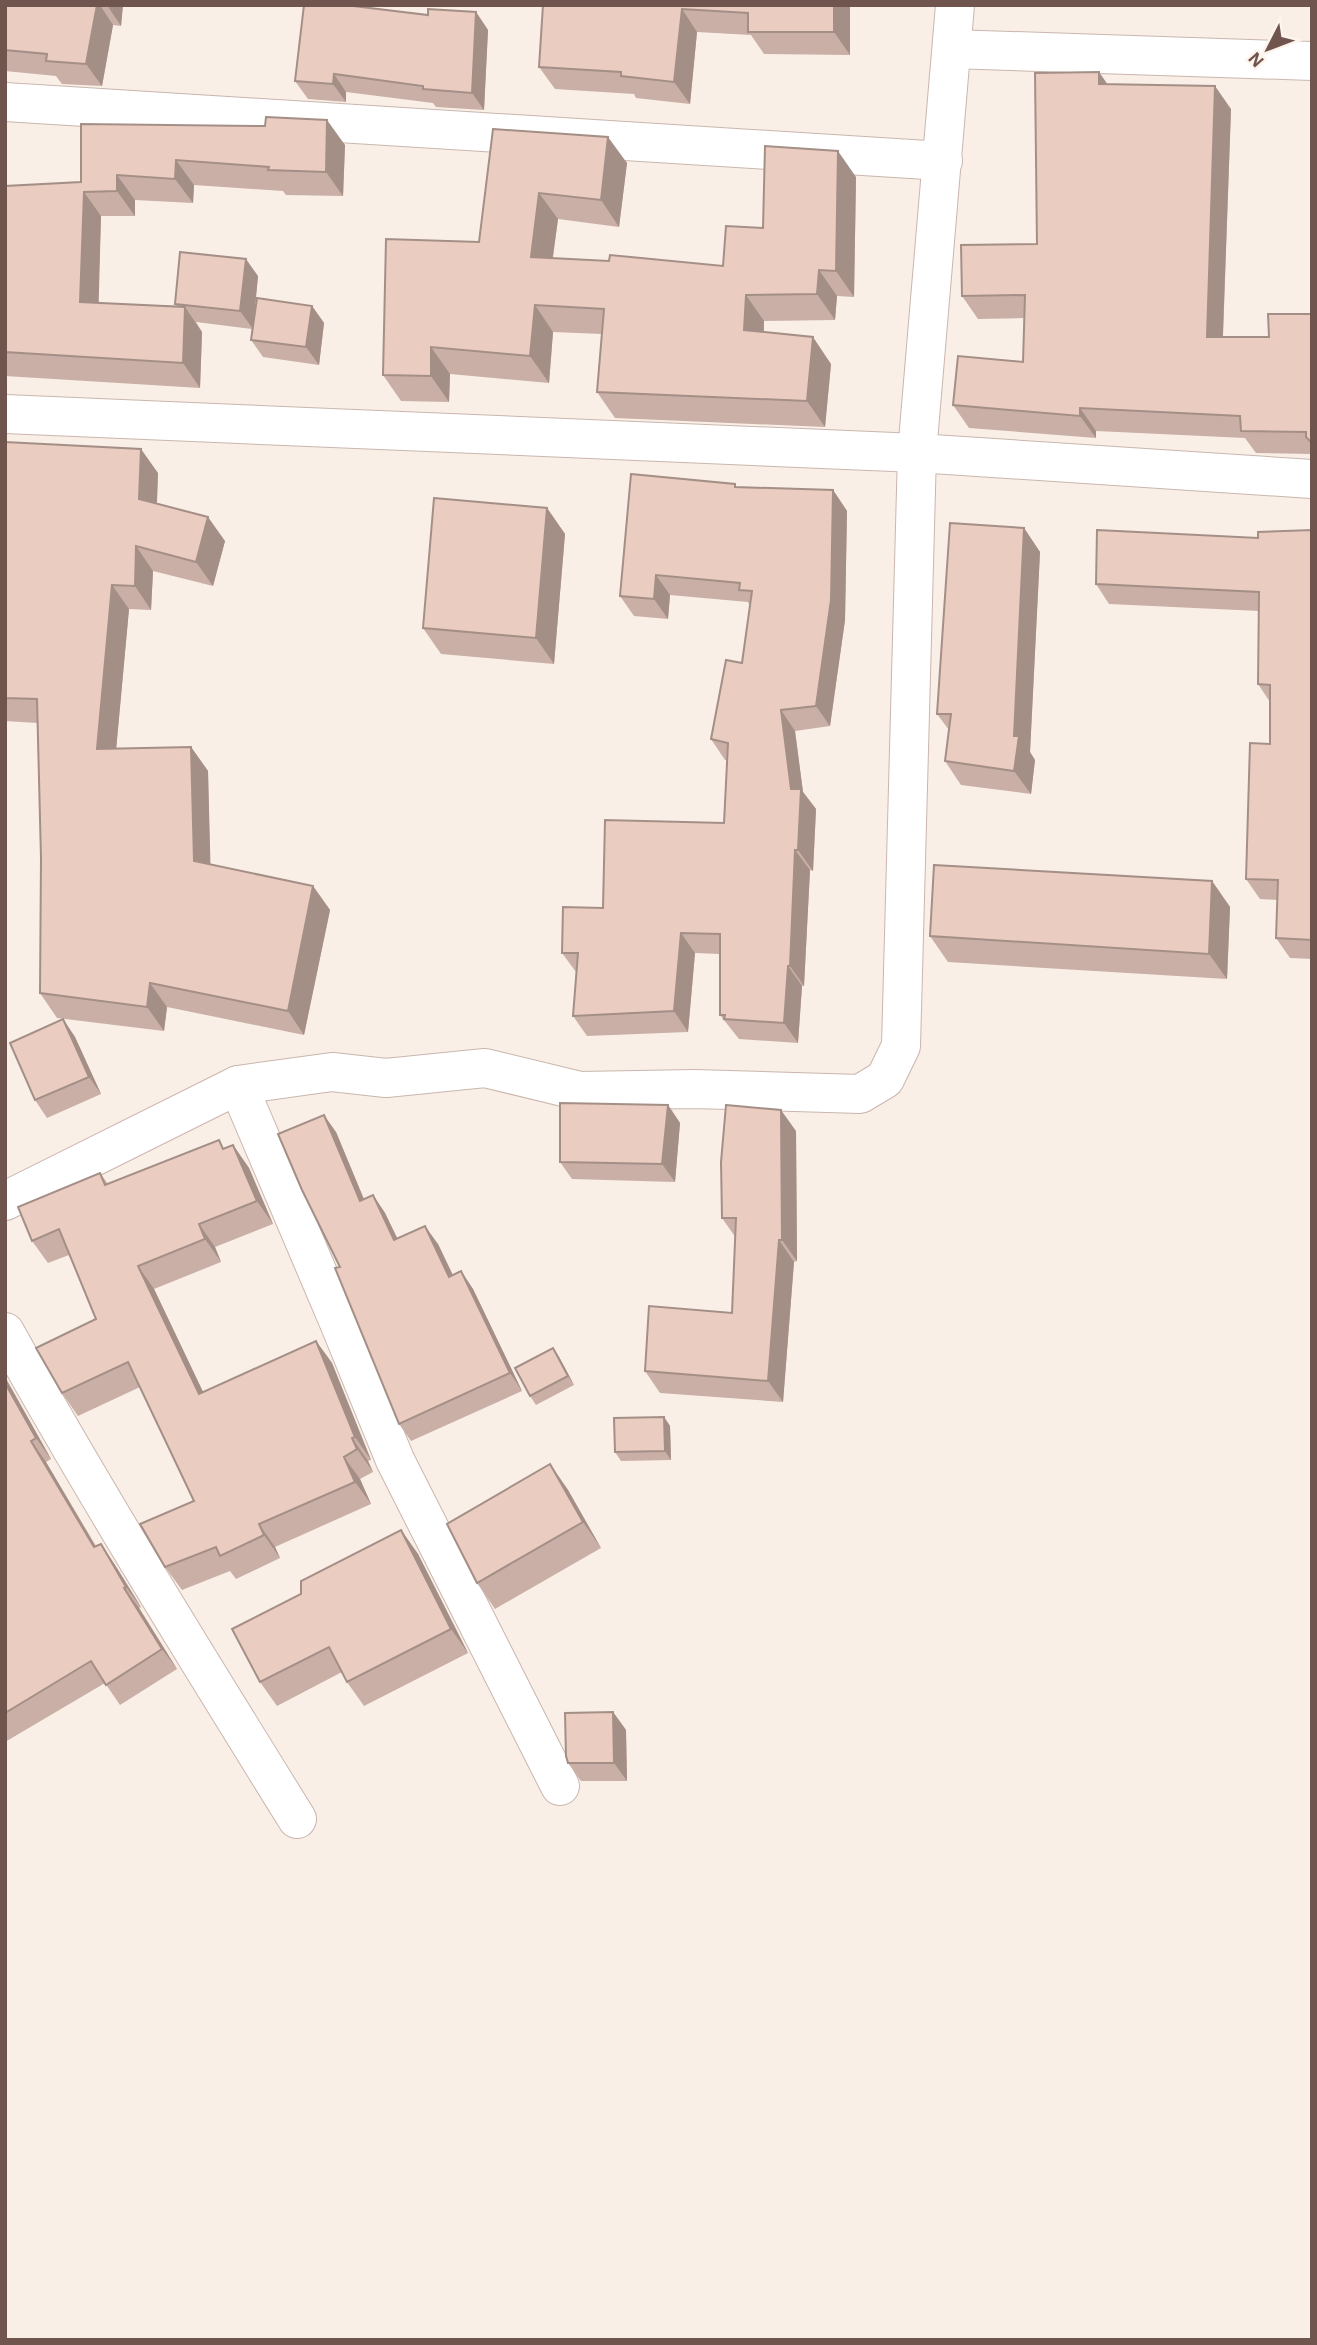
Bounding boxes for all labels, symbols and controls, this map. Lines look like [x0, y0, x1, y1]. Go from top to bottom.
north arrow [1233, 14, 1303, 84]
text: N [1245, 48, 1268, 71]

